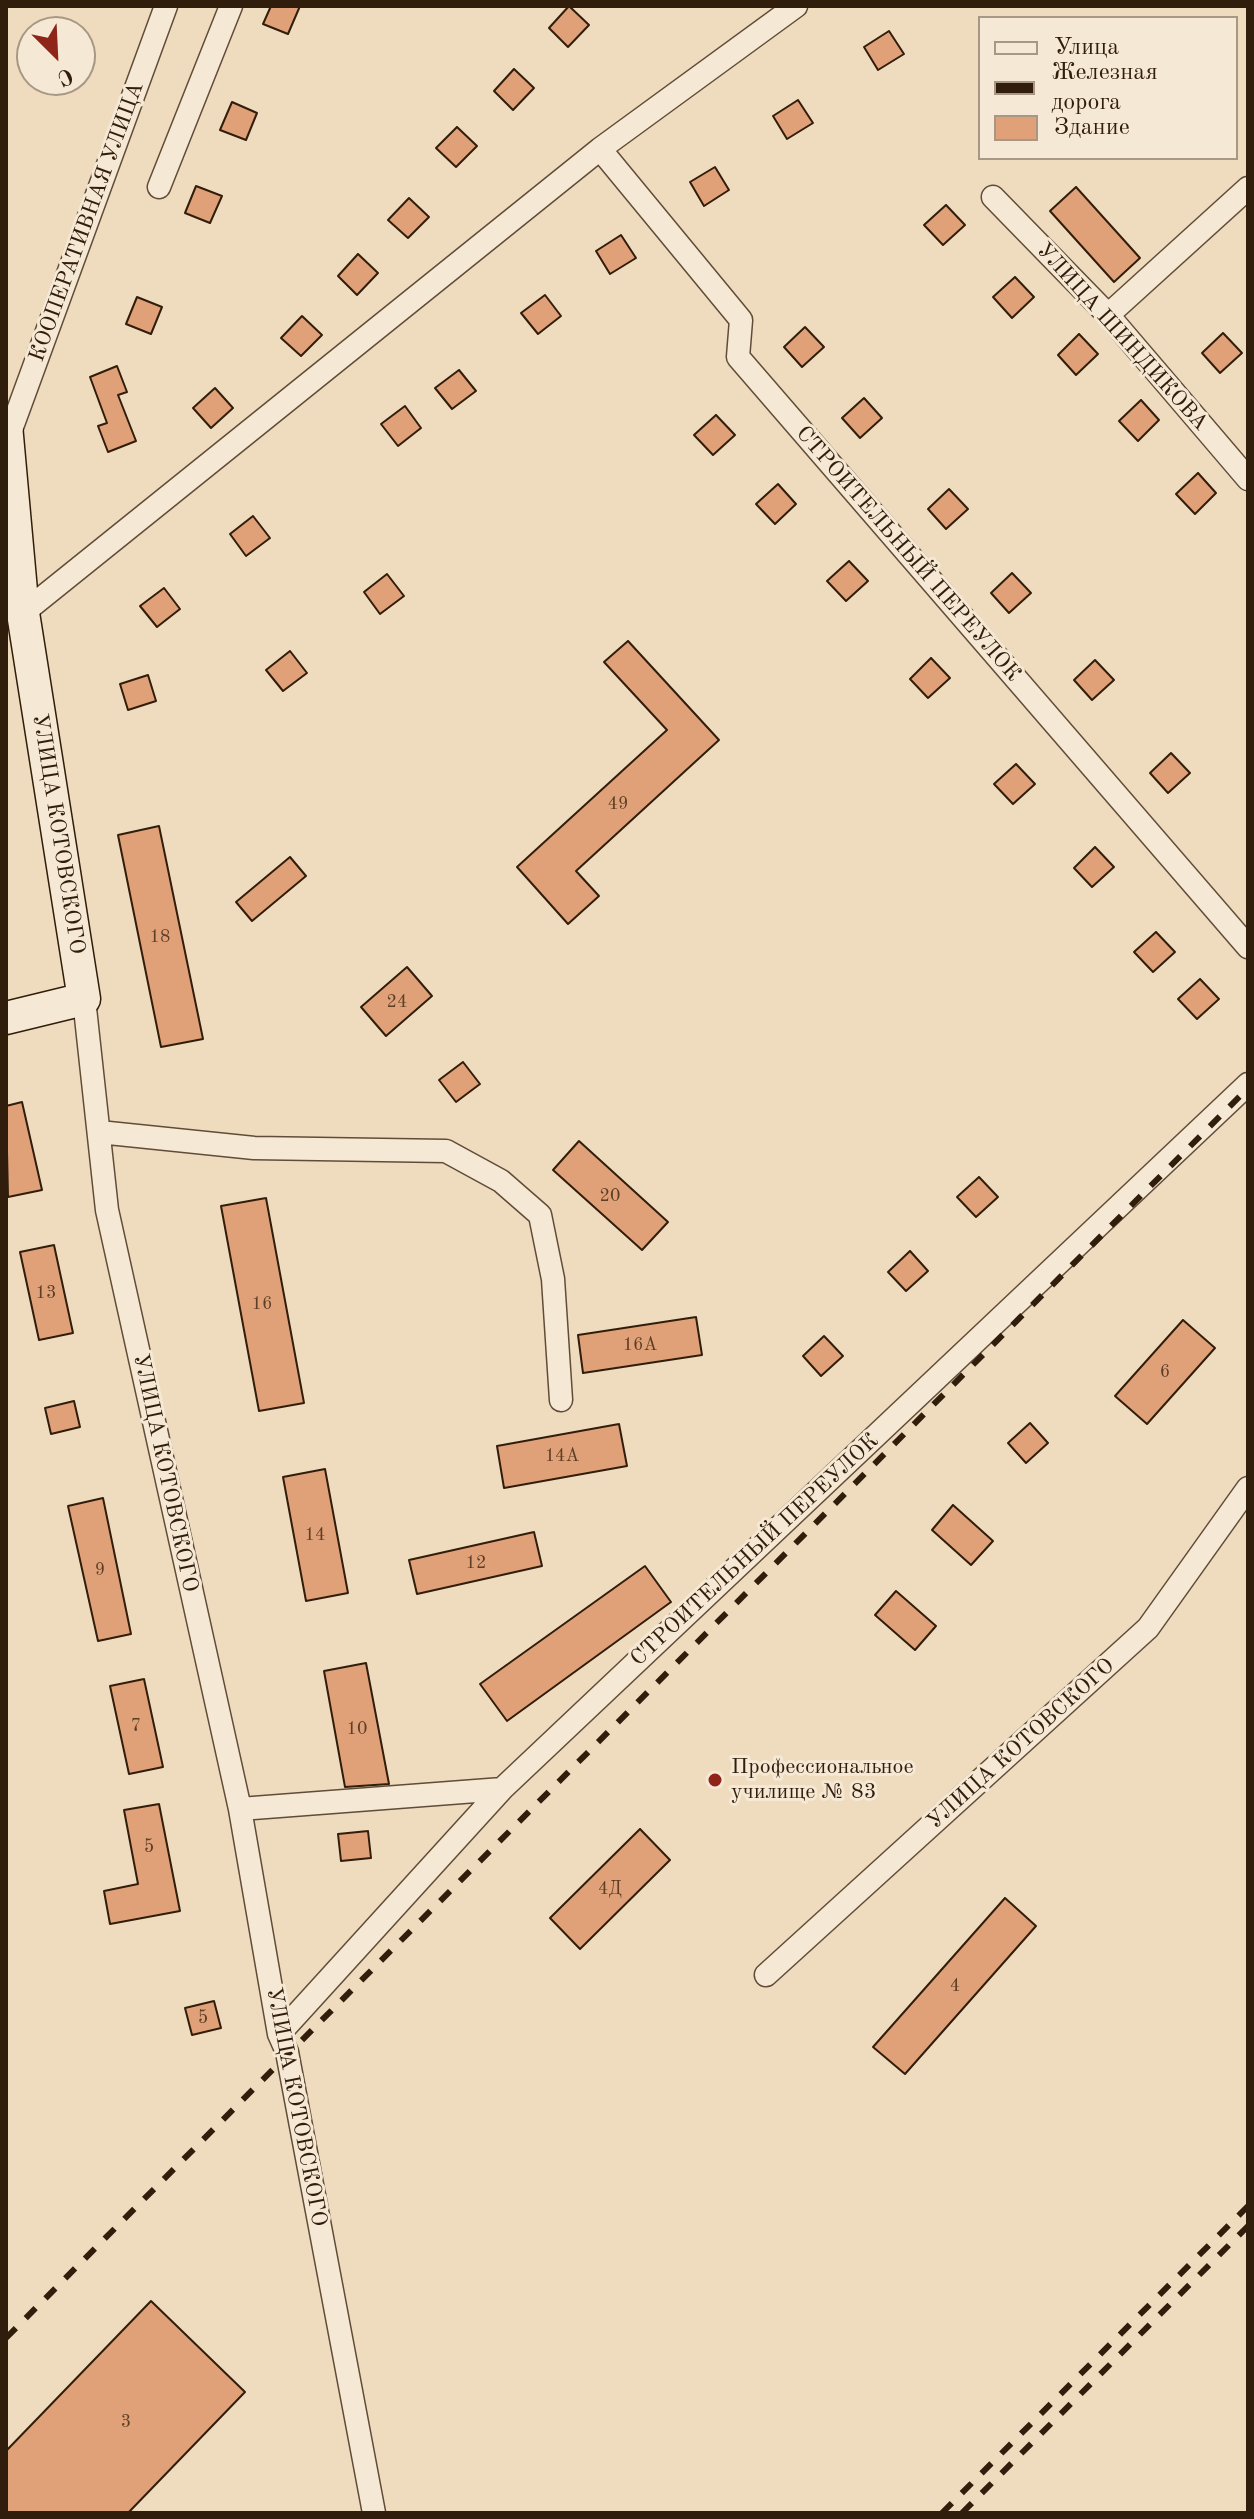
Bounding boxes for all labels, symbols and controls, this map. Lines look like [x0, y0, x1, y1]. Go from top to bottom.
north arrow [16, 16, 96, 96]
legend [978, 16, 1238, 160]
text: Улица [1054, 36, 1119, 60]
text: Железная дорога [1051, 61, 1158, 115]
text: С [54, 63, 76, 89]
street label: КООПЕРАТИВНАЯ УЛИЦА [24, 79, 150, 365]
text: Здание [1054, 116, 1130, 140]
street label: УЛИЦА ШИНДИКОВА [1031, 238, 1213, 436]
street label: СТРОИТЕЛЬНЫЙ ПЕРЕУЛОК [790, 421, 1026, 687]
street label: УЛИЦА КОТОВСКОГО [26, 712, 90, 956]
house number: 49 [608, 793, 628, 815]
house number: 18 [150, 926, 170, 948]
house number: 24 [387, 991, 407, 1013]
house number: 20 [600, 1185, 620, 1207]
house number: 13 [36, 1282, 56, 1304]
house number: 16 [252, 1293, 272, 1315]
house number: 16А [623, 1334, 657, 1356]
street label: УЛИЦА КОТОВСКОГО [127, 1351, 203, 1595]
house number: 6 [1160, 1361, 1170, 1383]
street label: СТРОИТЕЛЬНЫЙ ПЕРЕУЛОК [625, 1428, 885, 1672]
house number: 14А [545, 1445, 579, 1467]
house number: 14 [305, 1524, 325, 1546]
house number: 12 [466, 1552, 486, 1574]
house number: 9 [95, 1559, 105, 1581]
street label: УЛИЦА КОТОВСКОГО [922, 1653, 1120, 1835]
house number: 7 [131, 1715, 141, 1737]
house number: 10 [347, 1718, 367, 1740]
place label: Профессиональное училище № 83 [731, 1754, 914, 1806]
marker: Профессиональное училище № 83 [706, 1771, 724, 1789]
house number: 5 [144, 1836, 154, 1858]
house number: 4Д [598, 1878, 622, 1900]
house number: 4 [950, 1975, 960, 1997]
street label: УЛИЦА КОТОВСКОГО [260, 1985, 332, 2229]
house number: 5 [198, 2007, 208, 2029]
house number: 3 [121, 2411, 131, 2433]

